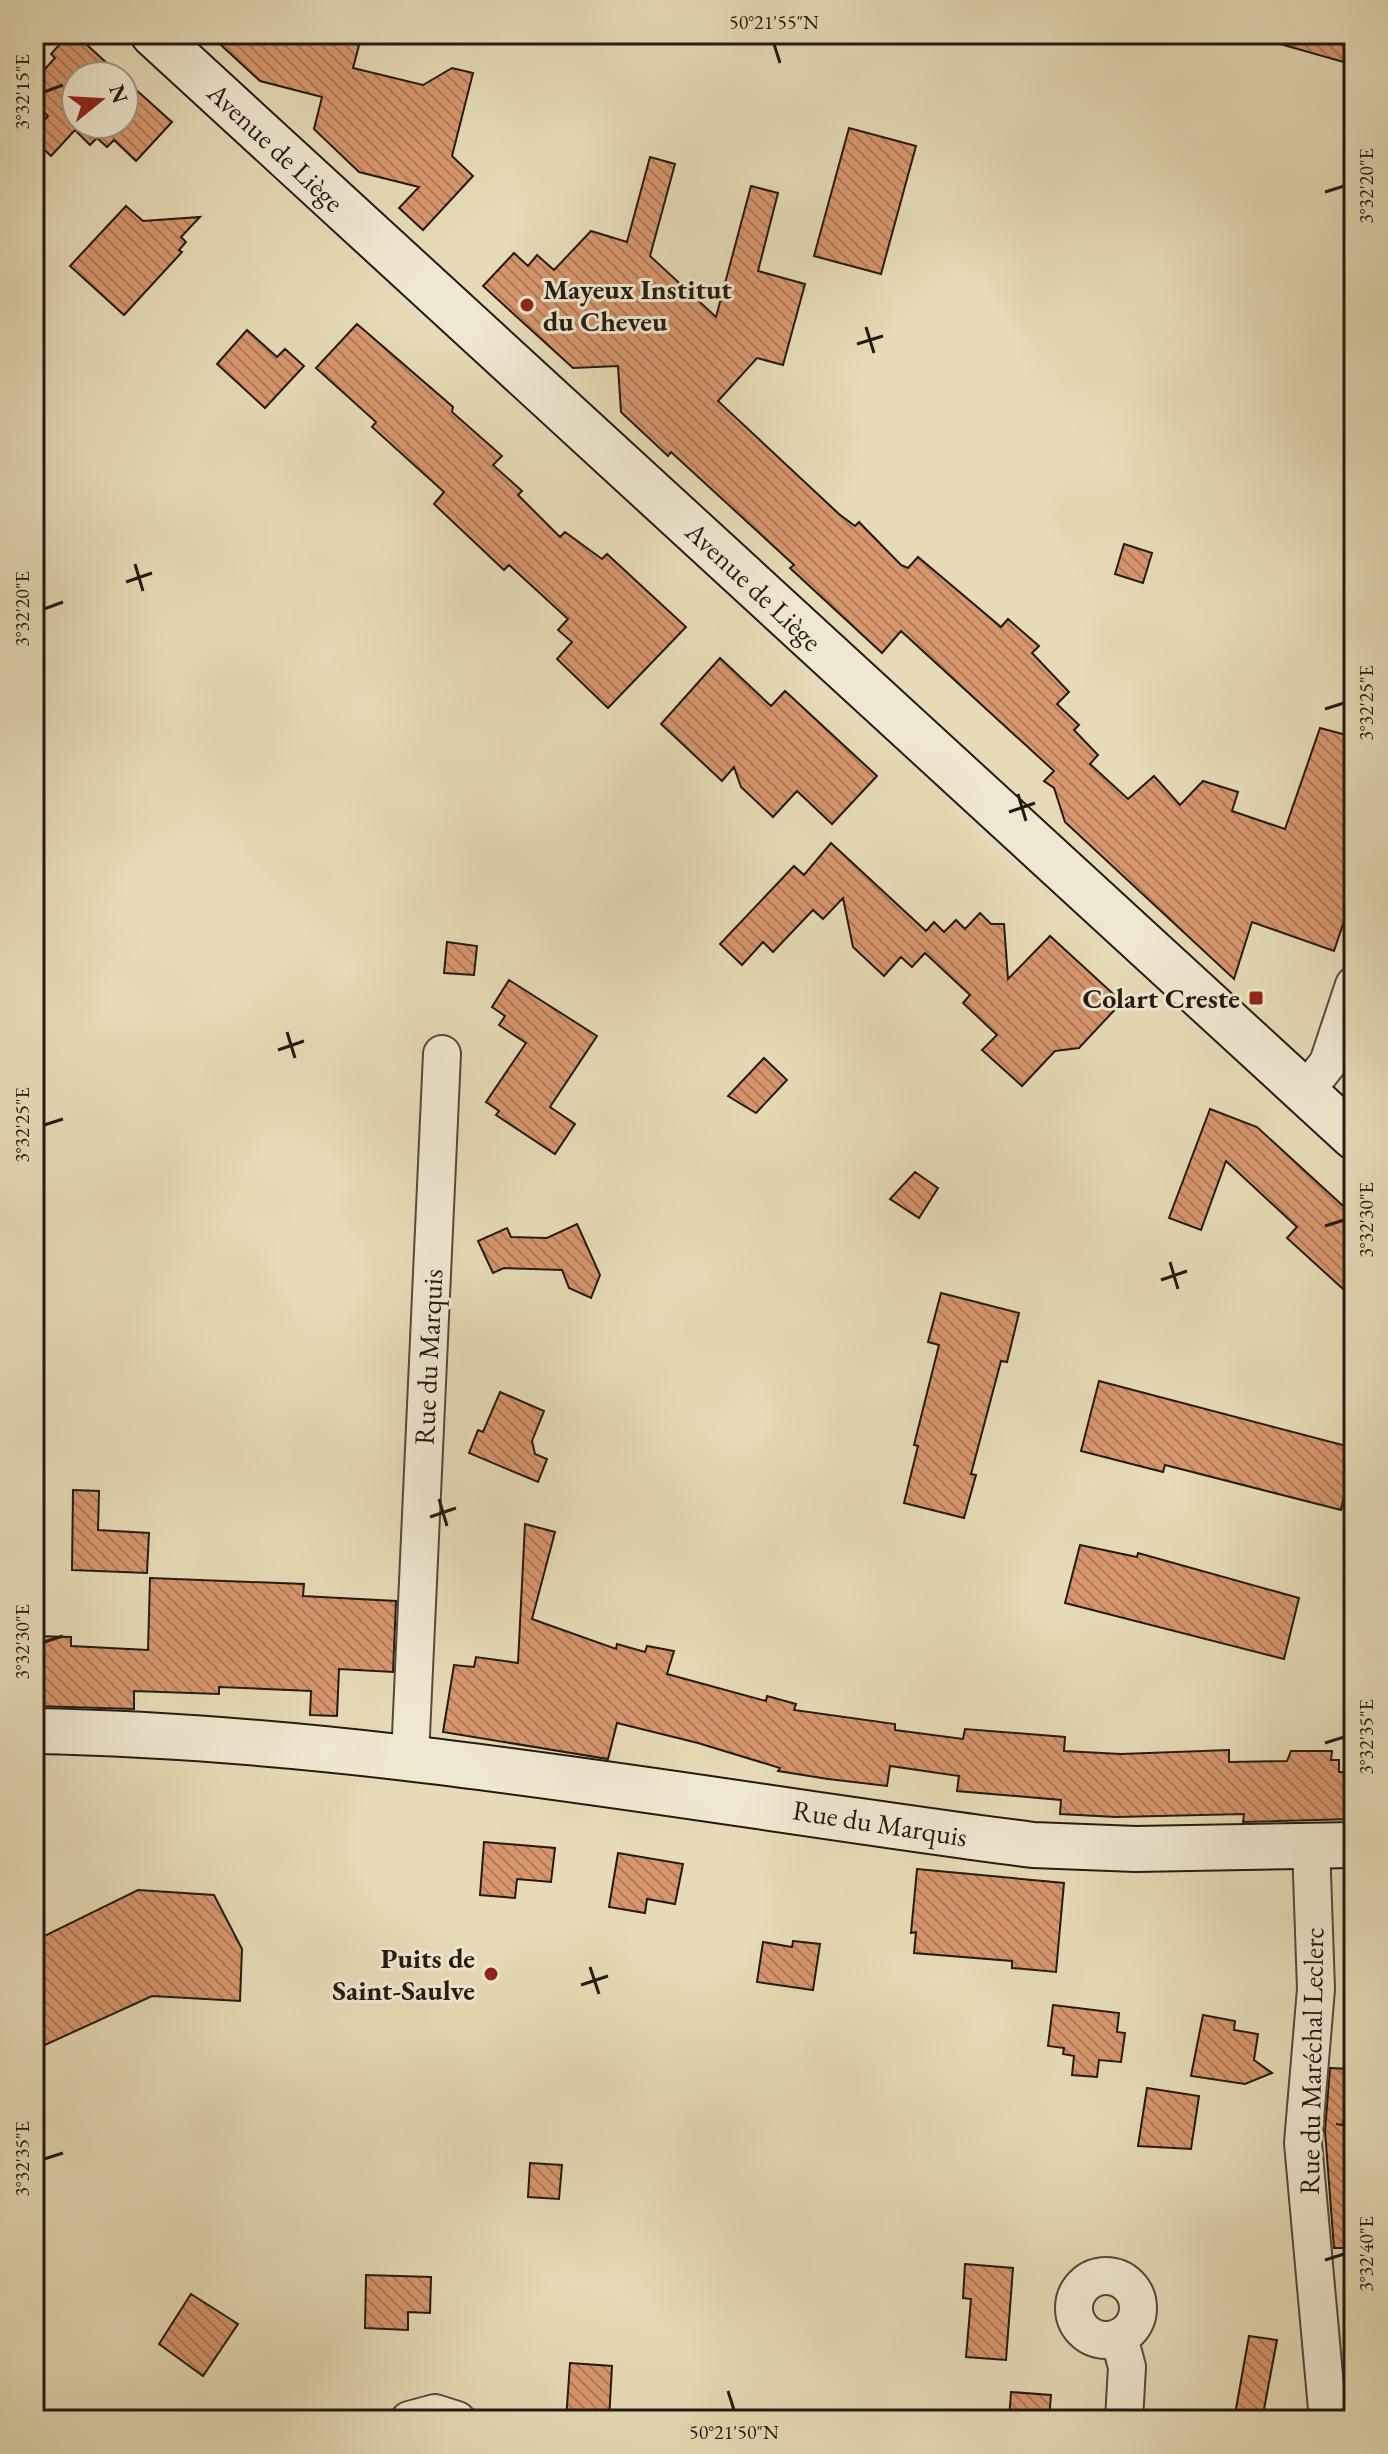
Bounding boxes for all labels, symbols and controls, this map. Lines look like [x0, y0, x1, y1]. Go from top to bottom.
text: 50°21'55"N [729, 9, 819, 35]
text: 3°32'15"E [9, 54, 35, 130]
north arrow [60, 60, 140, 140]
street label: Avenue de Liège [199, 74, 352, 220]
text: N [102, 81, 135, 107]
text: 3°32'20"E [1353, 148, 1379, 224]
place label: Mayeux Institut du Cheveu [543, 271, 732, 339]
marker: Mayeux Institut du Cheveu [518, 296, 536, 314]
street label: Avenue de Liège [677, 513, 830, 659]
text: 3°32'20"E [9, 571, 35, 647]
text: 3°32'25"E [1353, 665, 1379, 741]
place label: Colart Creste [1082, 980, 1240, 1016]
marker: Colart Creste [1247, 989, 1265, 1007]
text: 3°32'25"E [9, 1087, 35, 1163]
text: 3°32'30"E [1353, 1182, 1379, 1258]
street label: Rue du Marquis [405, 1268, 451, 1446]
text: 3°32'30"E [9, 1604, 35, 1680]
text: 3°32'35"E [1353, 1699, 1379, 1775]
street label: Rue du Marquis [790, 1791, 970, 1855]
street label: Rue du Maréchal Leclerc [1291, 1927, 1331, 2195]
place label: Puits de Saint-Saulve [332, 1940, 475, 2008]
marker: Puits de Saint-Saulve [482, 1965, 500, 1983]
text: 3°32'35"E [9, 2121, 35, 2197]
text: 3°32'40"E [1353, 2216, 1379, 2292]
text: 50°21'50"N [689, 2419, 779, 2445]

